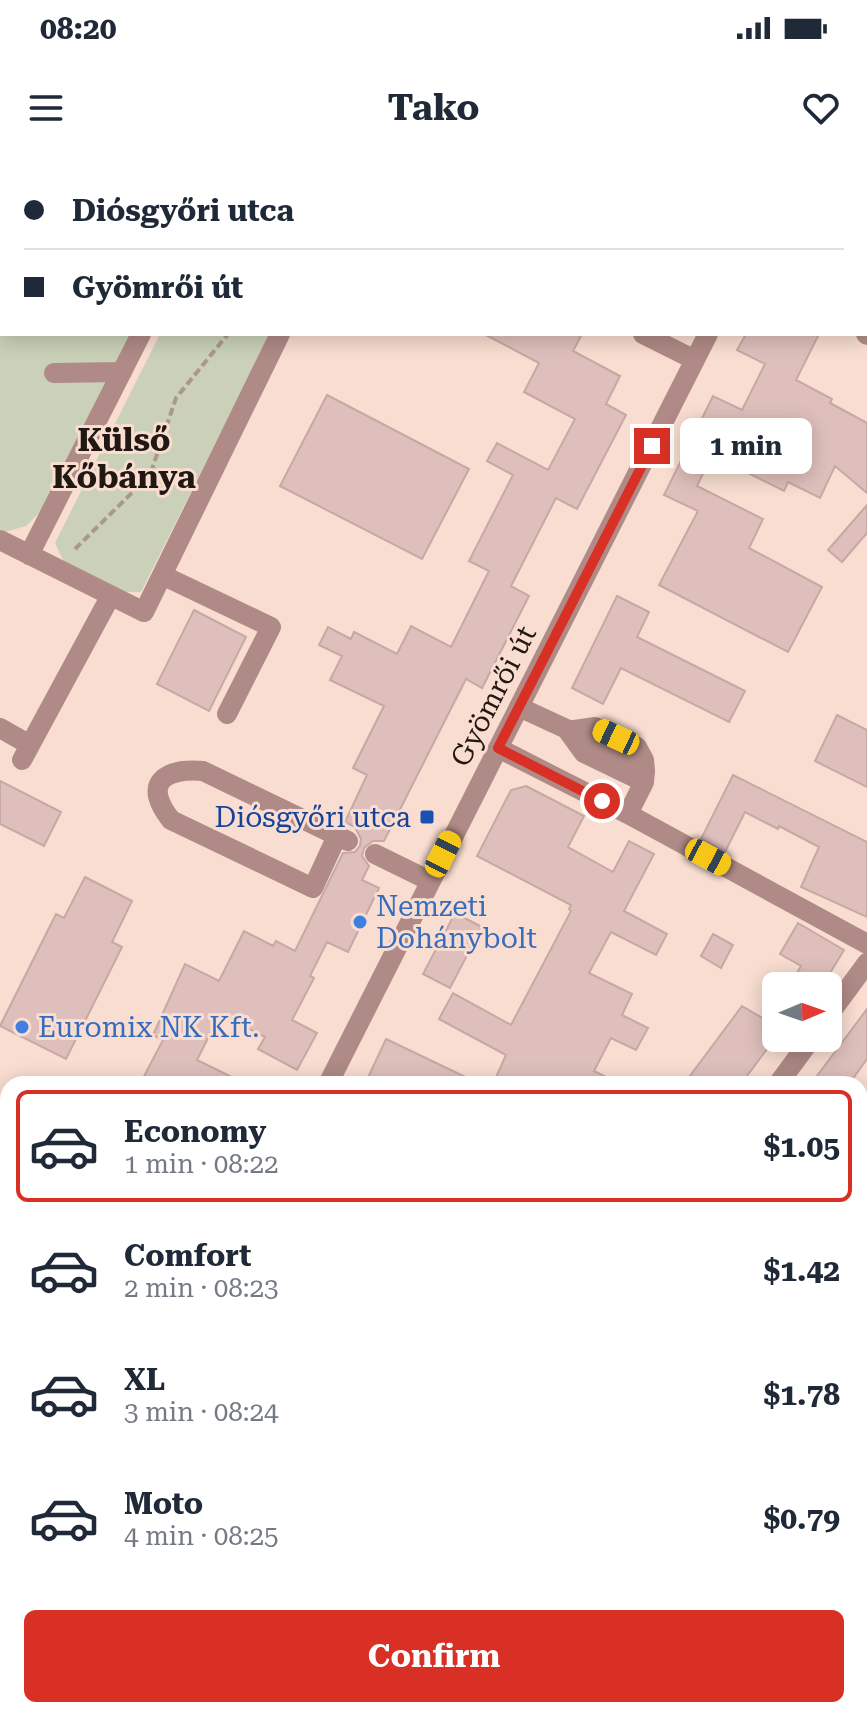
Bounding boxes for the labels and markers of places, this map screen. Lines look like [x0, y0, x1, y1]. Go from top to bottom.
place label: Diósgyőri utca [215, 801, 411, 834]
marker: Diósgyőri utca [418, 808, 436, 826]
place label: Nemzeti Dohánybolt [376, 890, 537, 955]
marker: Nemzeti Dohánybolt [351, 913, 369, 931]
place label: Euromix NK Kft. [38, 1011, 259, 1044]
marker: Euromix NK Kft. [13, 1018, 31, 1036]

